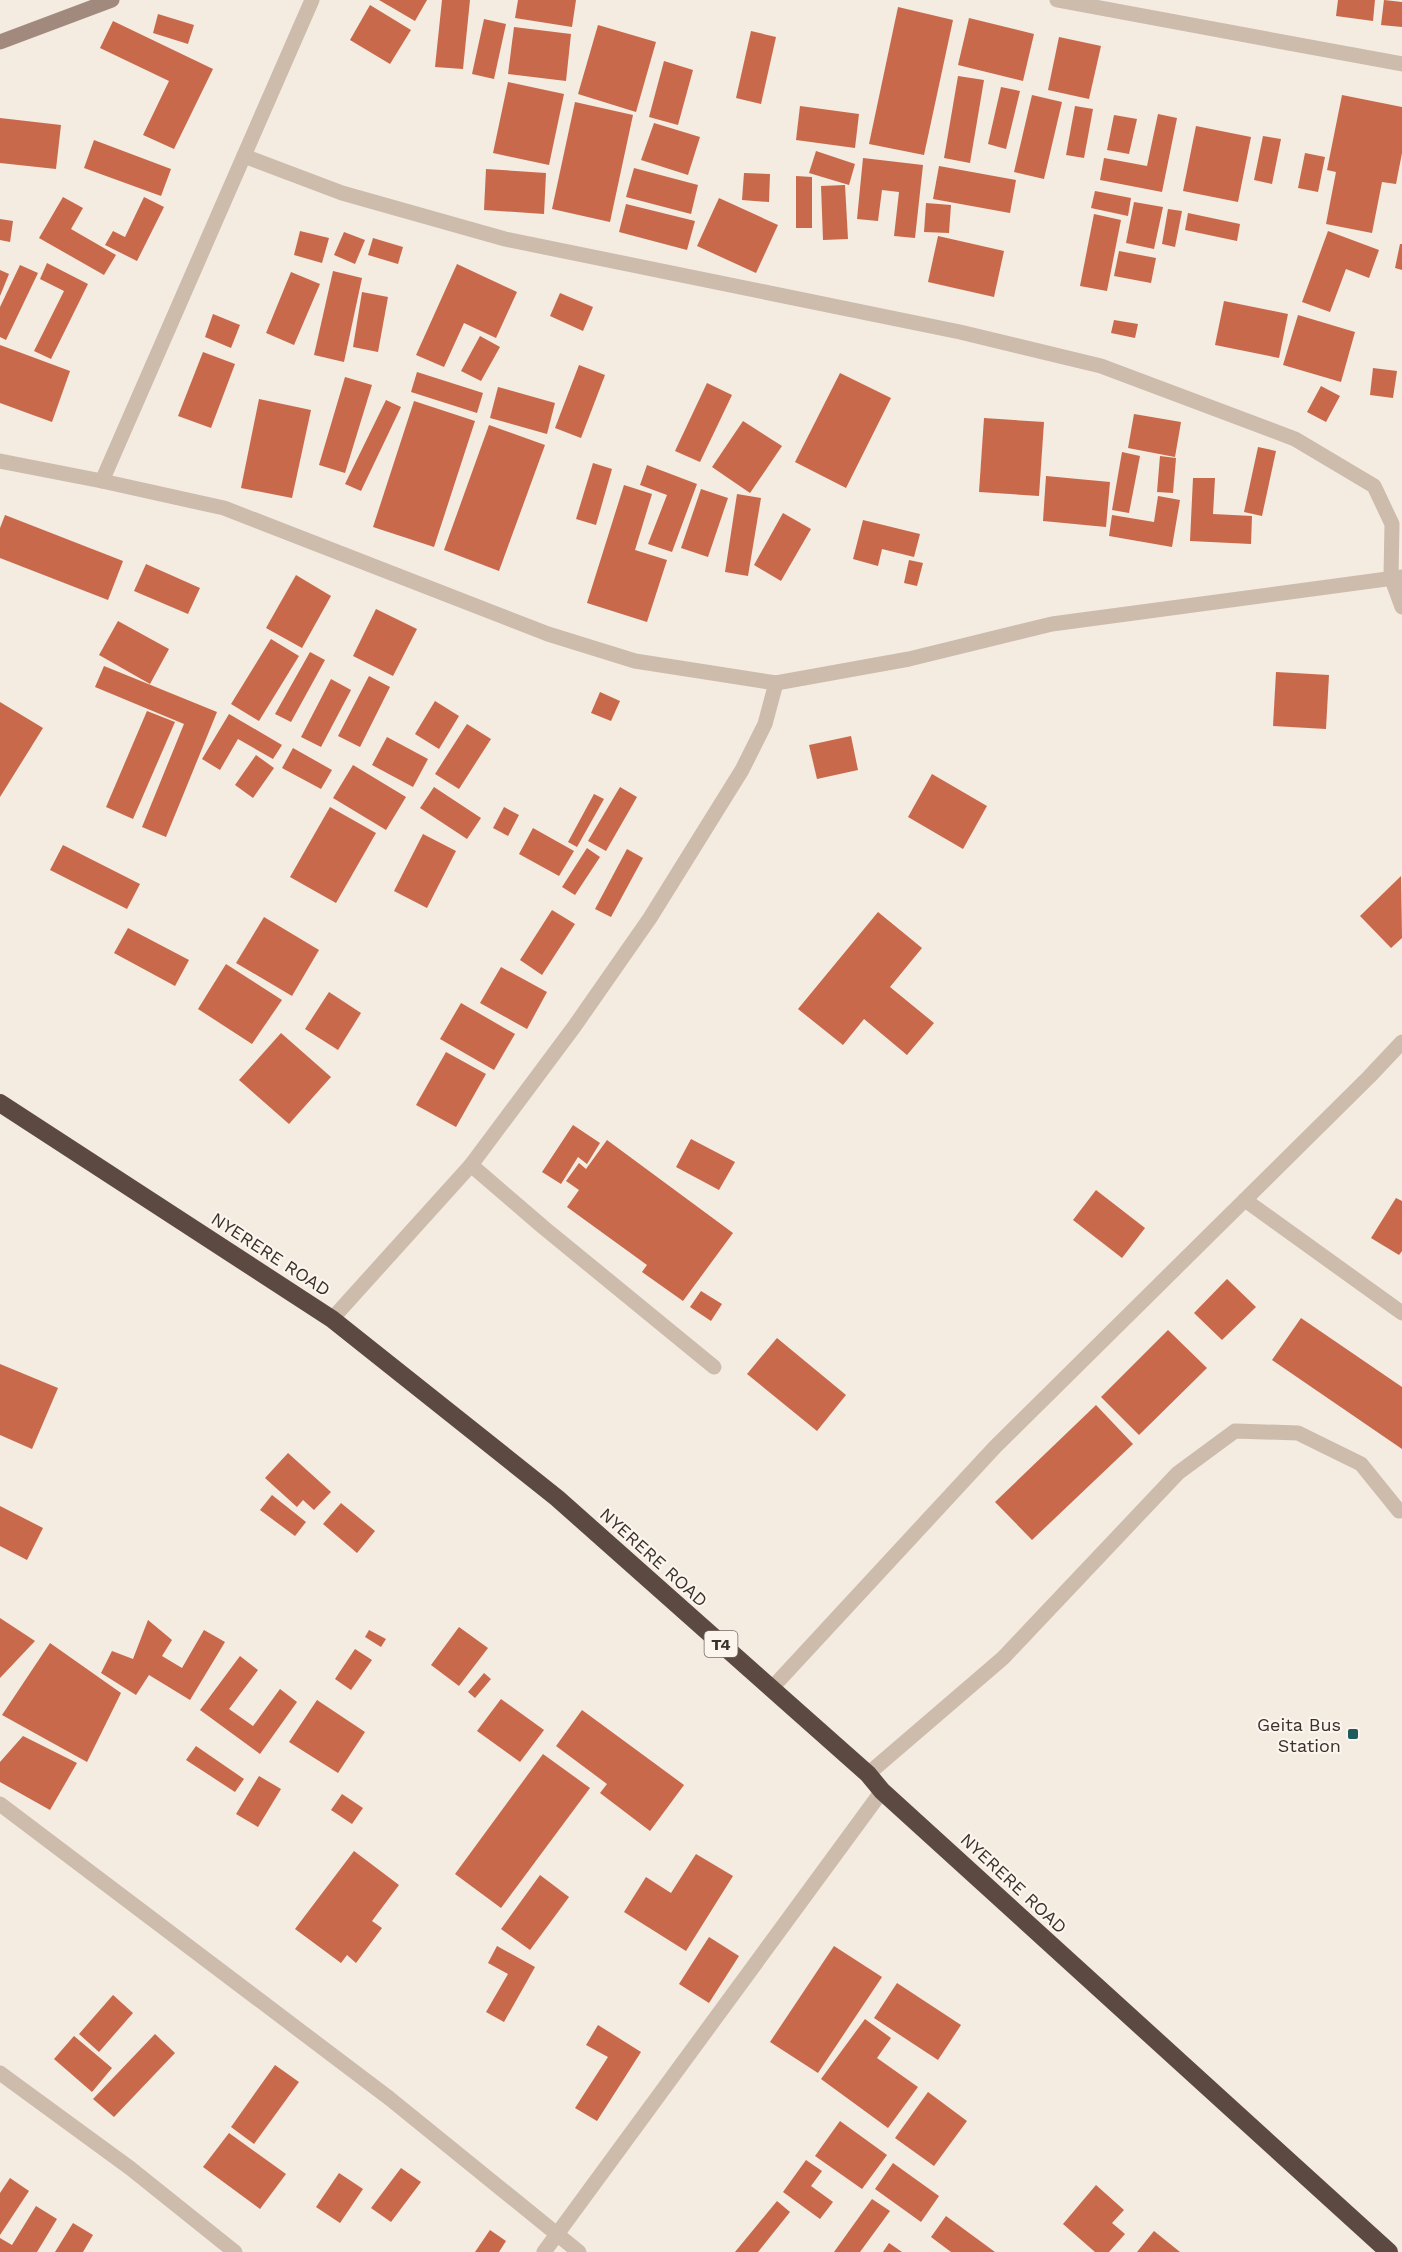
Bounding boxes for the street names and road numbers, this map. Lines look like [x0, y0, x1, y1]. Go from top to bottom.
street label: NYERERE ROAD [208, 1208, 334, 1300]
street label: NYERERE ROAD [596, 1503, 712, 1611]
road number: T4 [704, 1631, 738, 1657]
street label: NYERERE ROAD [957, 1828, 1071, 1938]

